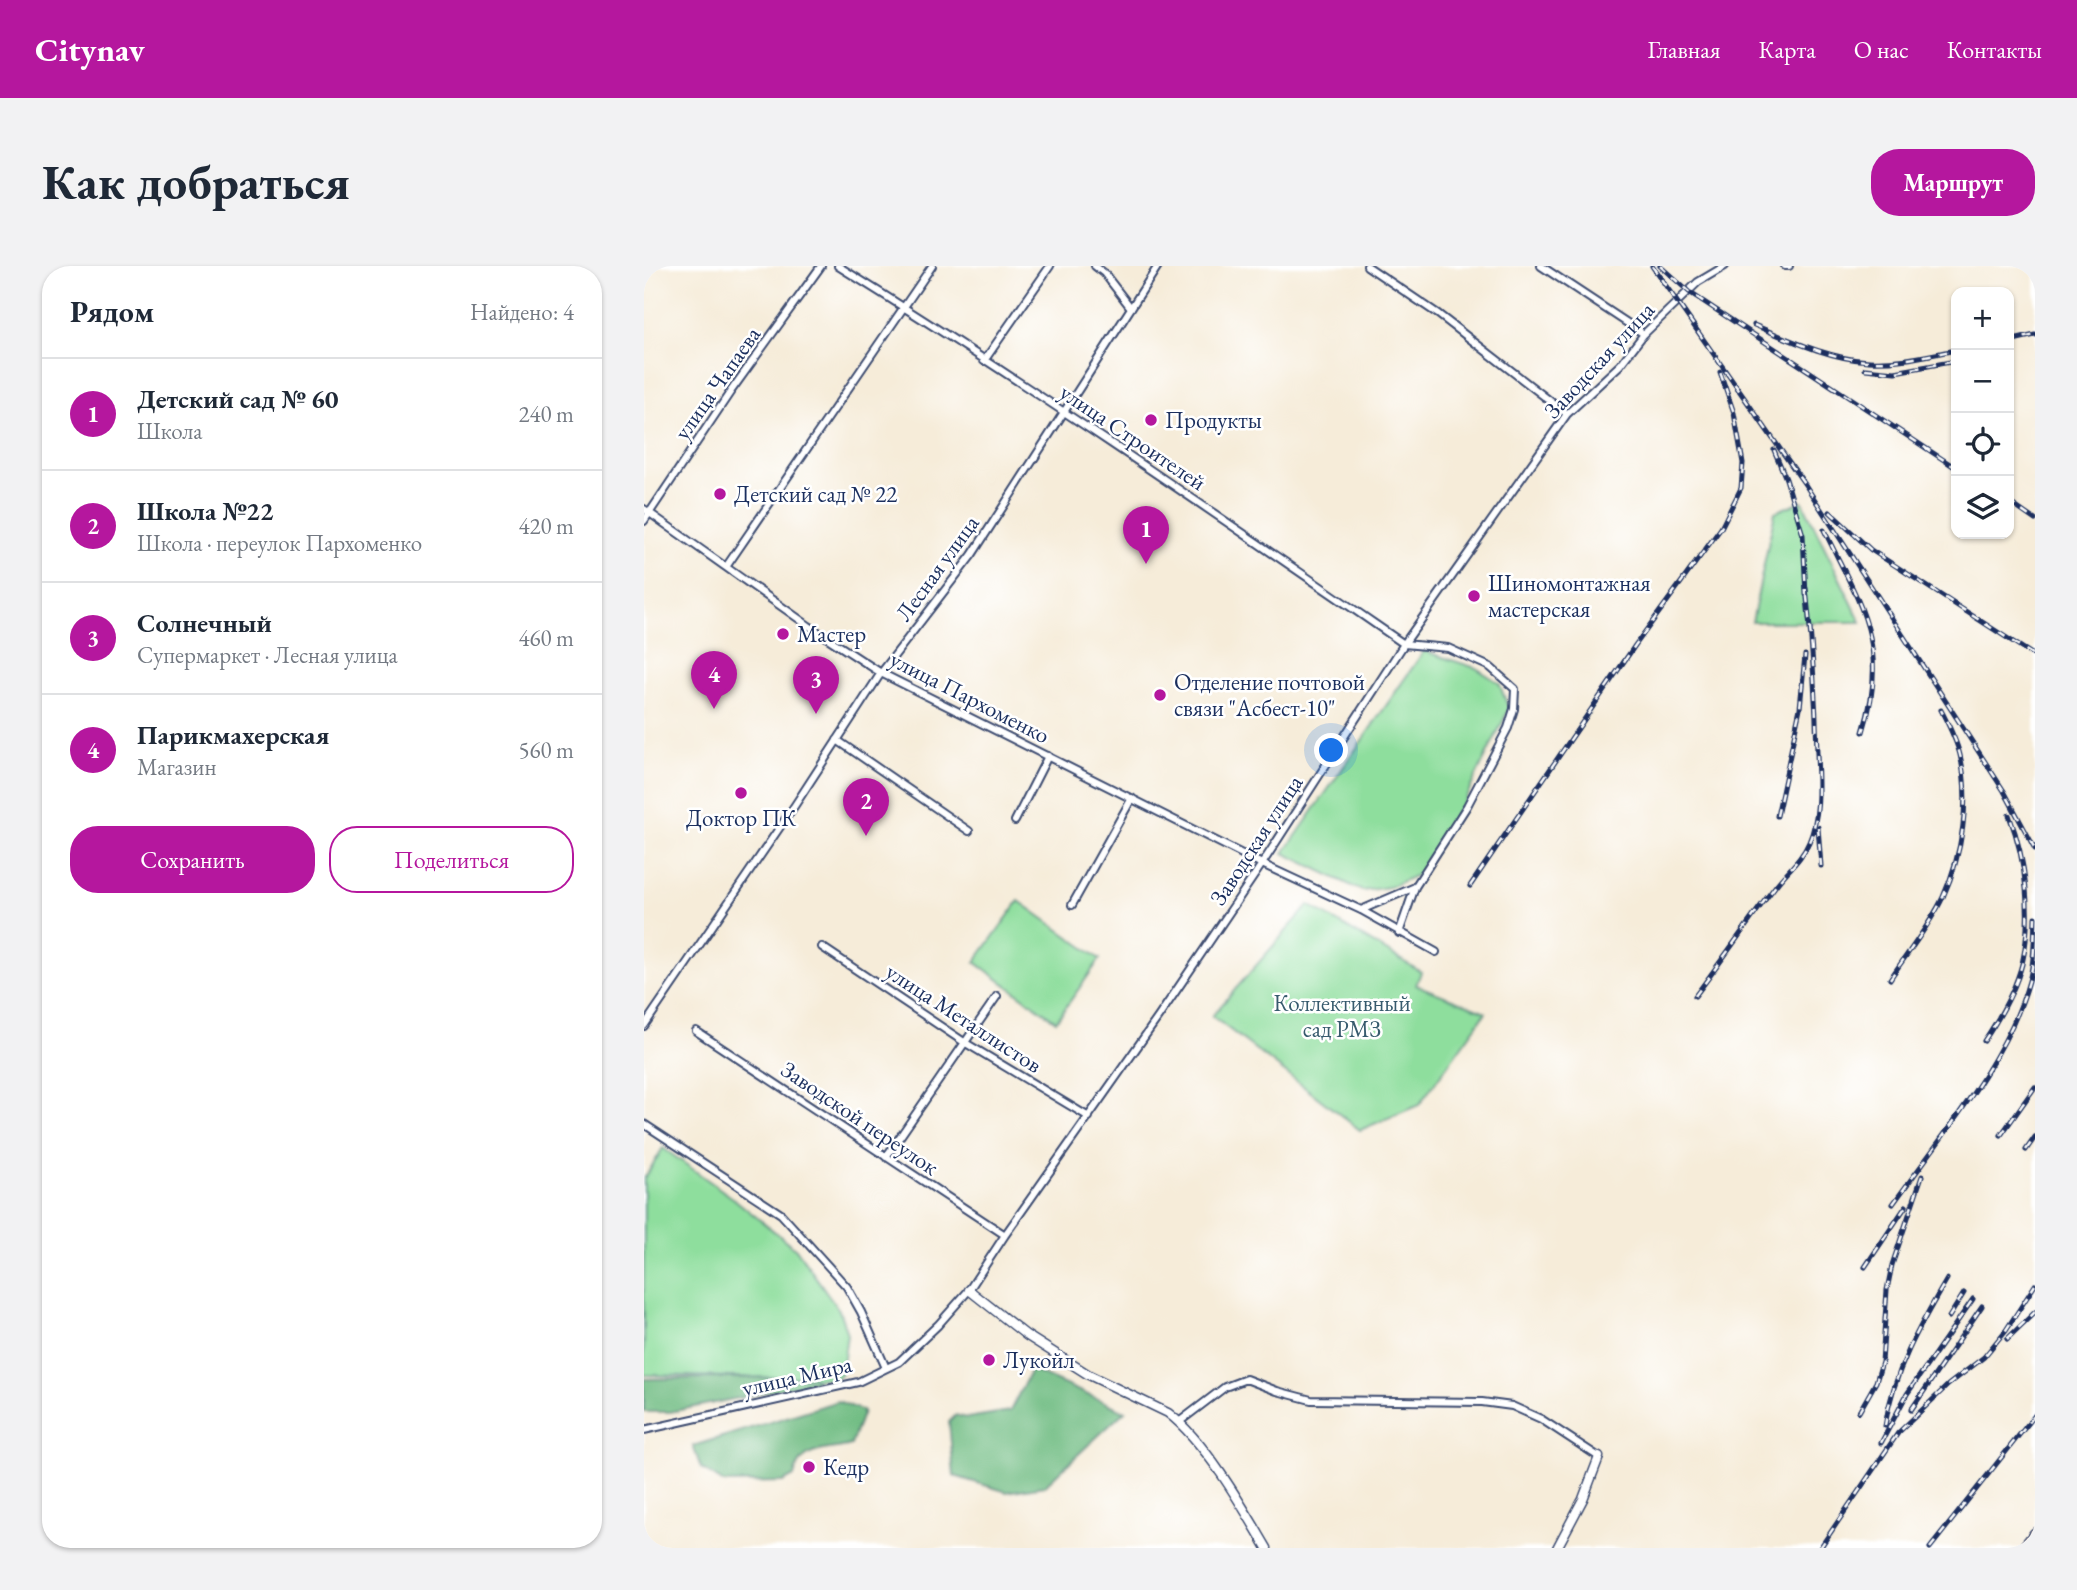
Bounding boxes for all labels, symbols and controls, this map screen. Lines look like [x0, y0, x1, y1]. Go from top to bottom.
text: Citynav [35, 28, 145, 71]
text: Главная [1647, 34, 1721, 65]
text: Карта [1759, 34, 1816, 65]
text: О нас [1854, 34, 1909, 65]
text: Контакты [1947, 34, 2042, 65]
button: Маршрут [1871, 149, 2035, 216]
text: Как добраться [42, 150, 350, 214]
map controls [1951, 287, 2014, 539]
button: + [1951, 287, 2014, 350]
text: Рядом [70, 292, 154, 331]
street label: Заводская улица [1537, 295, 1661, 425]
text: Найдено: 4 [470, 297, 574, 327]
street label: улица Чапаева [667, 320, 768, 446]
button: − [1951, 350, 2014, 413]
street label: улица Строителей [1054, 377, 1212, 497]
text: Детский сад № 60 [137, 382, 339, 416]
text: 1 [87, 399, 99, 429]
text: 240 m [518, 399, 574, 429]
place label: Продукты [1165, 405, 1262, 435]
marker: Продукты [1143, 412, 1159, 428]
button: locate [1951, 413, 2014, 476]
text: Школа [137, 416, 202, 446]
button: layers [1951, 476, 2014, 539]
place label: Детский сад № 22 [734, 479, 897, 509]
marker: Детский сад № 22 [712, 486, 728, 502]
text: Школа №22 [137, 494, 273, 528]
pin: 1 [1123, 506, 1169, 564]
street label: Лесная улица [888, 508, 986, 627]
text: 2 [87, 511, 99, 541]
text: 420 m [518, 511, 574, 541]
text: Школа · переулок Пархоменко [137, 528, 422, 558]
place label: Шиномонтажная мастерская [1488, 568, 1651, 624]
marker: Шиномонтажная мастерская [1466, 588, 1482, 604]
text: Солнечный [137, 606, 272, 640]
place label: Мастер [797, 619, 866, 649]
text: 3 [87, 623, 99, 653]
text: 460 m [518, 623, 574, 653]
marker: Мастер [775, 626, 791, 642]
text: Супермаркет · Лесная улица [137, 640, 398, 670]
street label: улица Пархоменко [885, 644, 1055, 750]
pin: 4 [691, 651, 737, 709]
pin: 3 [793, 656, 839, 714]
place label: Отделение почтовой связи "Асбест-10" [1174, 667, 1365, 723]
marker: Отделение почтовой связи "Асбест-10" [1152, 687, 1168, 703]
text: Парикмахерская [137, 718, 329, 752]
your location [1314, 733, 1348, 767]
text: 4 [87, 735, 99, 765]
text: 560 m [518, 735, 574, 765]
text: Магазин [137, 752, 216, 782]
street label: Заводская улица [1203, 769, 1310, 911]
pin: 2 [843, 778, 889, 836]
marker: Доктор ПК [733, 785, 749, 801]
place label: Доктор ПК [686, 803, 797, 833]
button: Сохранить [70, 826, 315, 893]
button: Поделиться [329, 826, 574, 893]
street label: улица Металлистов [880, 956, 1048, 1080]
park label: Коллективный сад РМЗ [1273, 988, 1411, 1044]
street label: Заводской переулок [775, 1054, 945, 1182]
place label: Лукойл [1003, 1345, 1075, 1375]
street label: улица Мира [739, 1349, 856, 1403]
marker: Лукойл [981, 1352, 997, 1368]
place label: Кедр [823, 1452, 869, 1482]
marker: Кедр [801, 1459, 817, 1475]

